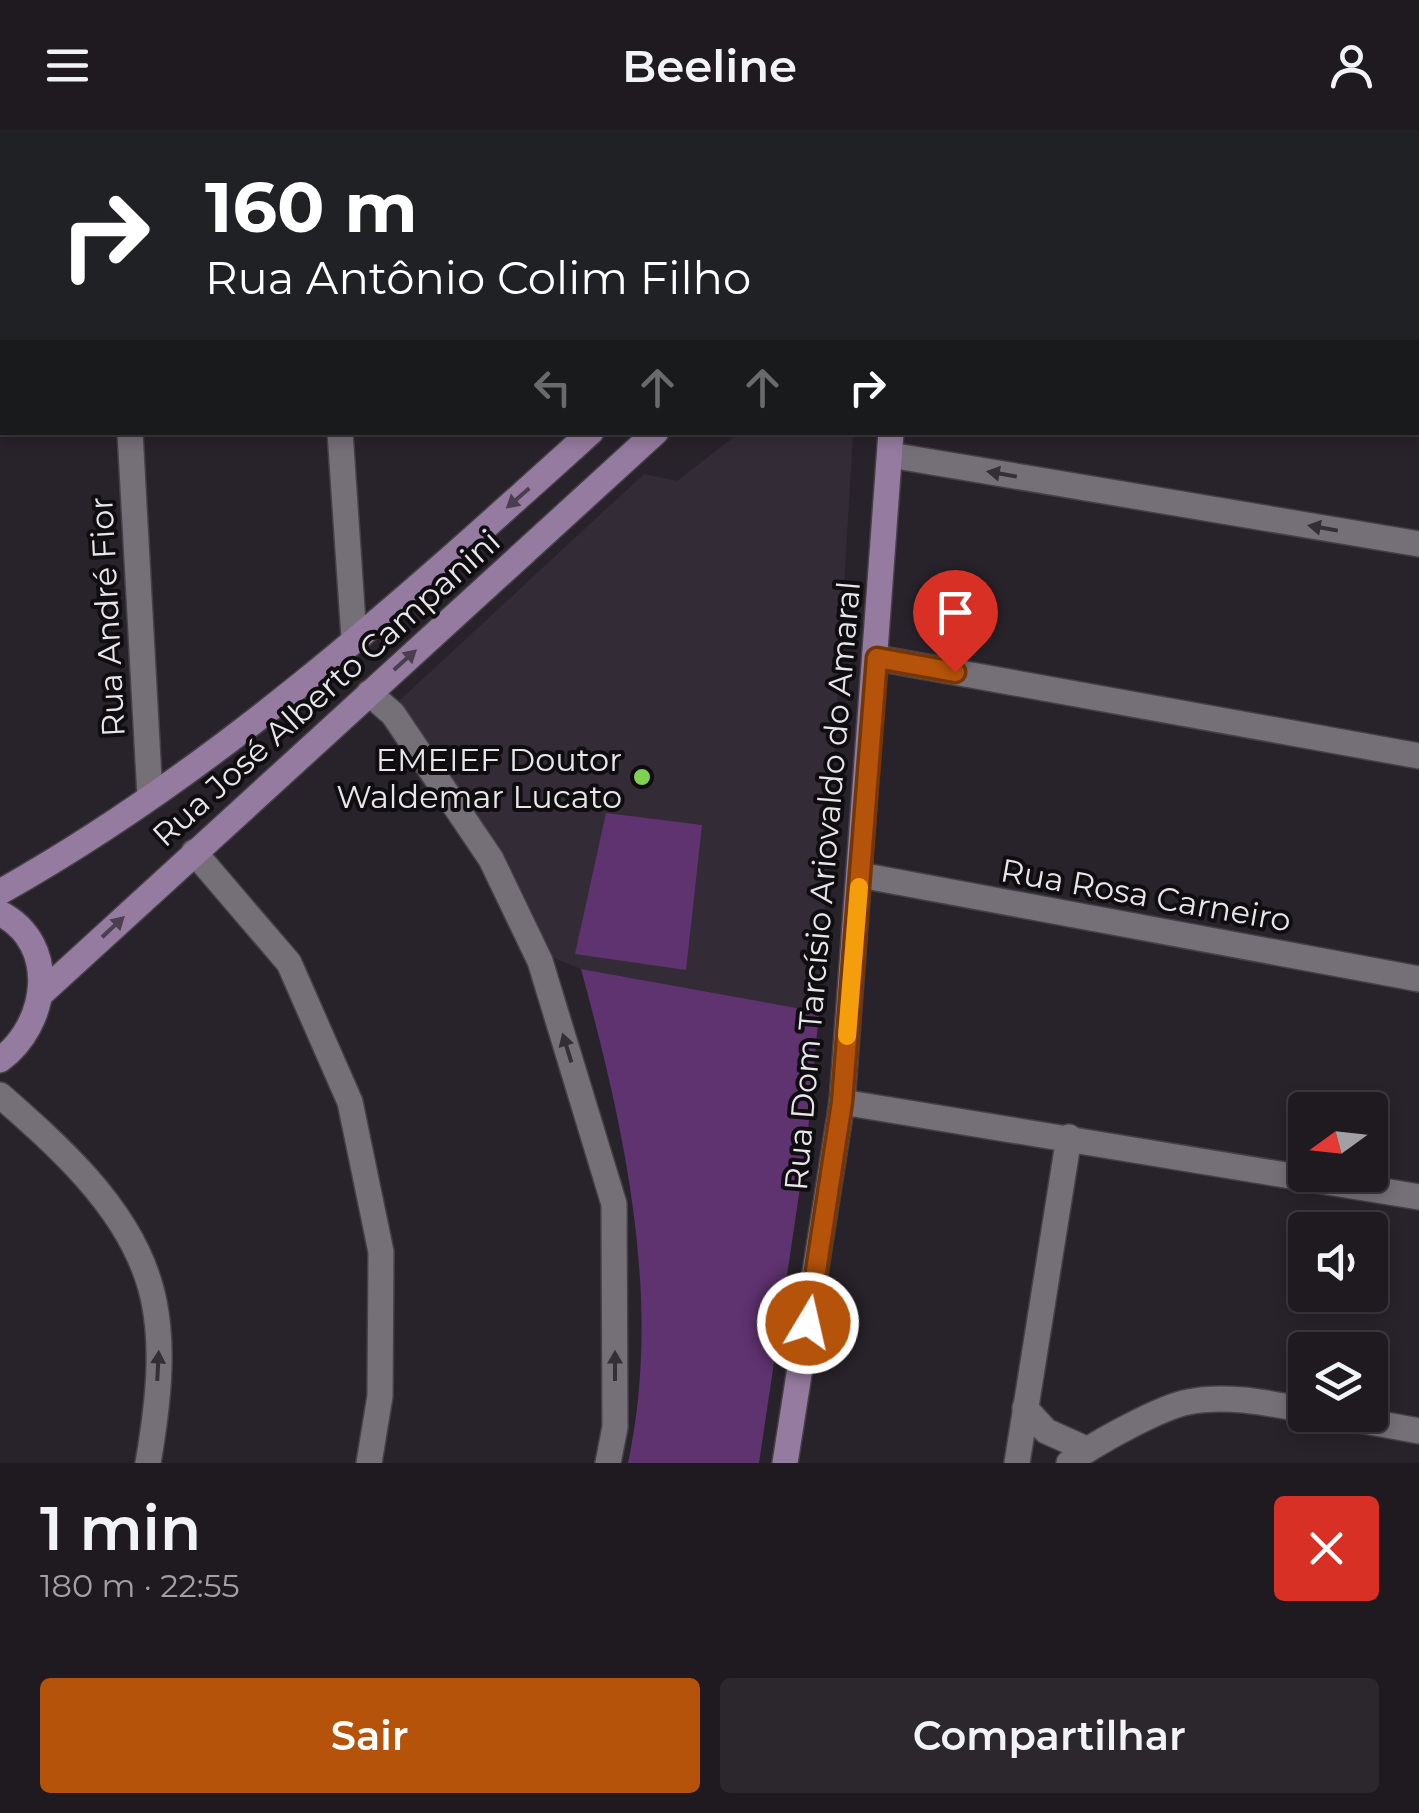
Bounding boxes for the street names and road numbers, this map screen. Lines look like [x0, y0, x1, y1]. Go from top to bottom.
street label: Rua André Fior [81, 496, 133, 738]
street label: Rua José Alberto Campanini [144, 522, 508, 854]
street label: Rua Dom Tarcísio Ariovaldo do Amaral [776, 580, 868, 1192]
street label: Rua Rosa Carneiro [998, 850, 1294, 940]

